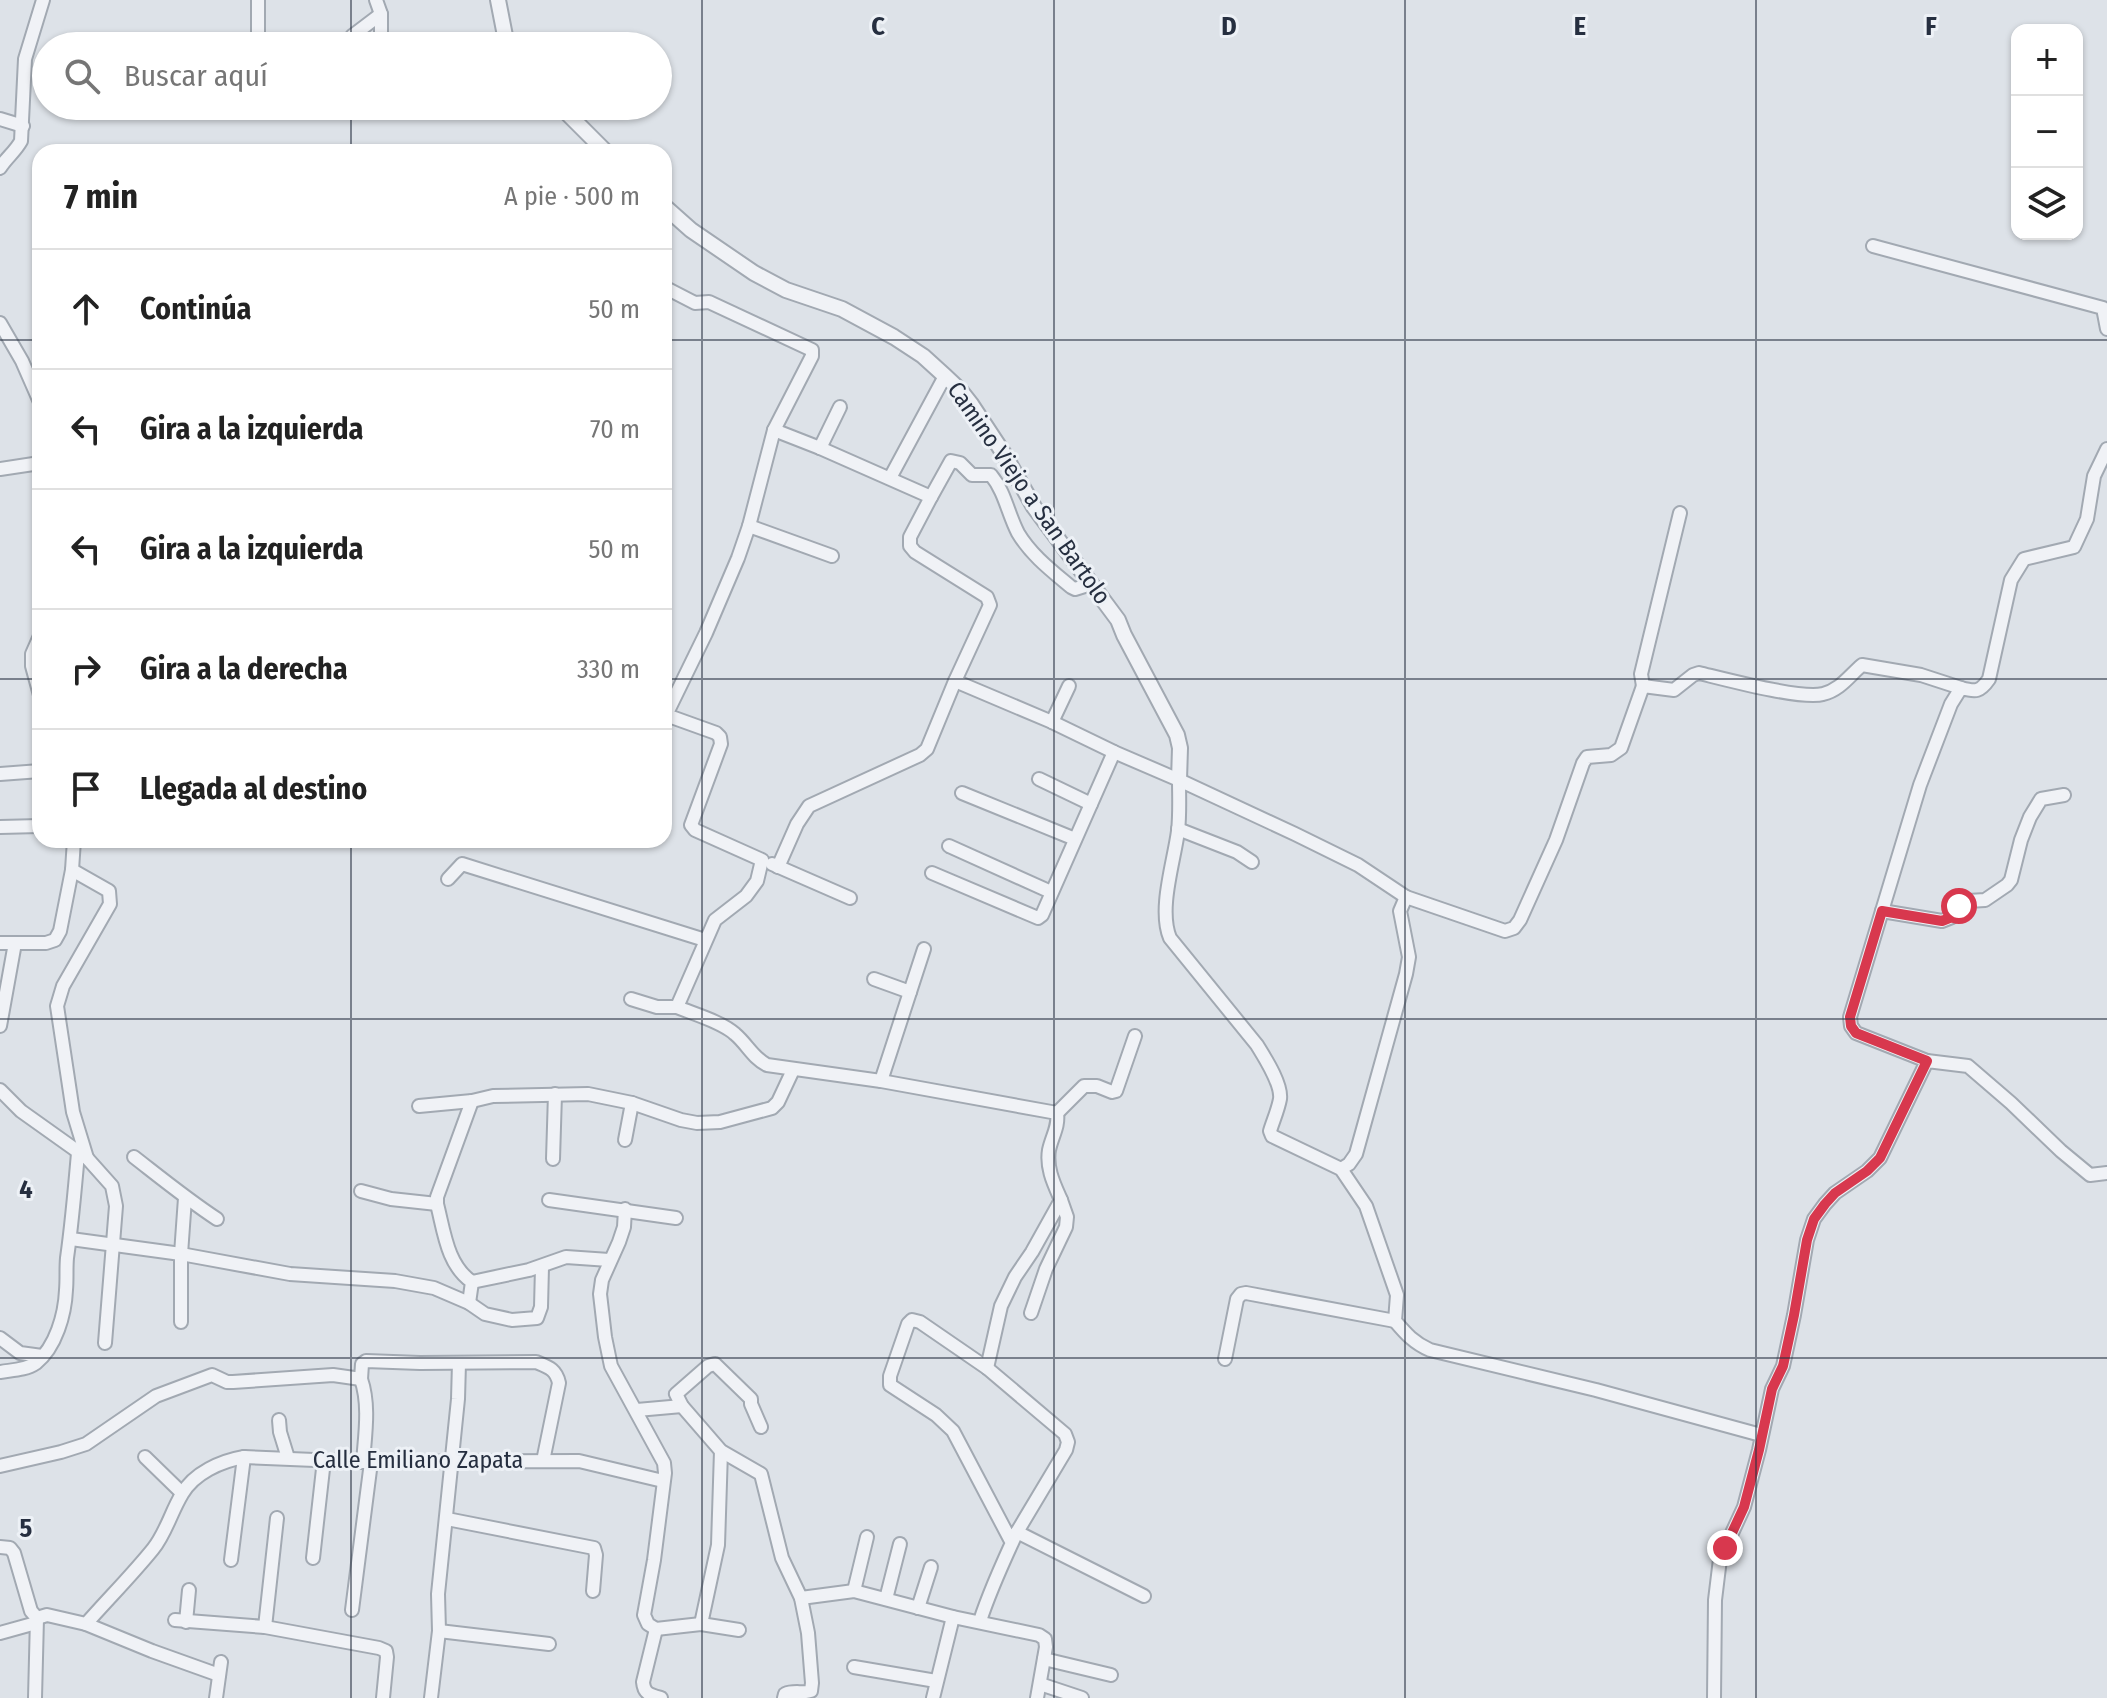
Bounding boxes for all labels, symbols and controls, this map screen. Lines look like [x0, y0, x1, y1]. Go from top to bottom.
text: C [871, 11, 885, 42]
text: D [1221, 11, 1237, 42]
text: E [1574, 11, 1586, 42]
text: F [1925, 11, 1937, 42]
map controls [2011, 24, 2083, 240]
button: + [2011, 24, 2083, 96]
search box [32, 32, 672, 120]
icon: search [60, 54, 104, 98]
text: Buscar aquí [124, 58, 268, 94]
button: − [2011, 96, 2083, 168]
button: layers [2011, 168, 2083, 240]
text: 7 min [64, 176, 138, 217]
text: A pie · 500 m [504, 181, 640, 212]
icon: ahead [64, 287, 108, 331]
text: Continúa [140, 291, 251, 327]
text: 50 m [588, 294, 640, 325]
street label: Camino Viejo a San Bartolo [941, 376, 1117, 610]
icon: left [64, 407, 108, 451]
text: Gira a la izquierda [140, 411, 363, 447]
text: 70 m [590, 414, 640, 445]
icon: left [64, 527, 108, 571]
text: Gira a la izquierda [140, 531, 363, 567]
text: 50 m [588, 534, 640, 565]
icon: right [64, 647, 108, 691]
text: Gira a la derecha [140, 651, 348, 687]
text: 330 m [577, 654, 640, 685]
icon: arrive [64, 767, 108, 811]
text: Llegada al destino [140, 771, 367, 807]
route start [1941, 888, 1977, 924]
text: 4 [19, 1174, 33, 1205]
street label: Calle Emiliano Zapata [313, 1446, 523, 1474]
text: 5 [20, 1513, 33, 1544]
route end [1707, 1530, 1743, 1566]

